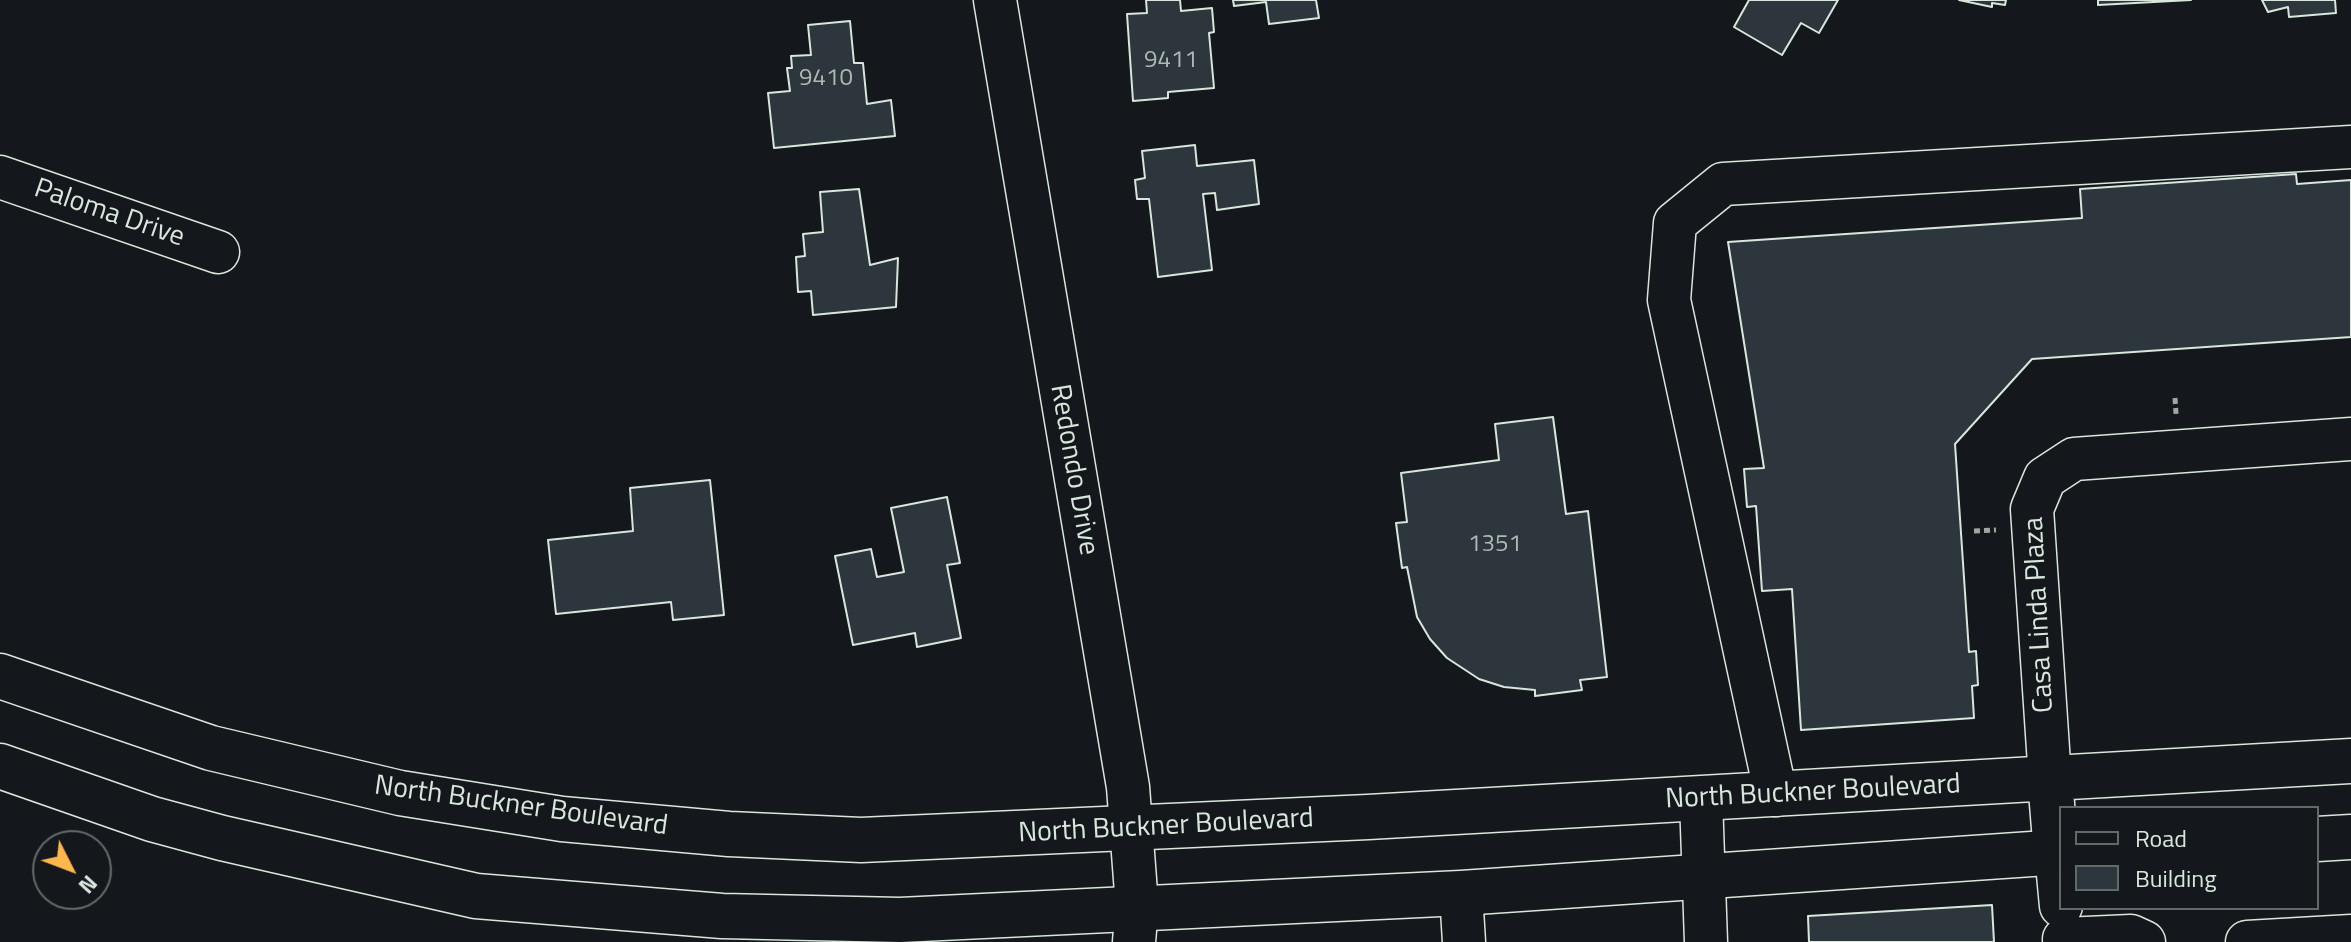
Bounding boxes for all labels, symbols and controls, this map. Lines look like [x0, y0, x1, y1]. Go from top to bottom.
house number: 9411 [1144, 47, 1198, 75]
house number: 9410 [799, 65, 853, 93]
street label: Paloma Drive [30, 173, 188, 255]
street label: Redondo Drive [1041, 382, 1105, 558]
street label: Casa Linda Plaza [2018, 516, 2062, 714]
house number: 1351 [1468, 531, 1522, 559]
street label: North Buckner Boulevard [1664, 768, 1962, 818]
street label: North Buckner Boulevard [372, 770, 670, 844]
street label: North Buckner Boulevard [1017, 802, 1315, 852]
legend [2059, 806, 2319, 910]
text: Road [2135, 820, 2187, 856]
north arrow [32, 830, 112, 910]
text: Building [2135, 860, 2217, 896]
text: N [71, 868, 106, 902]

